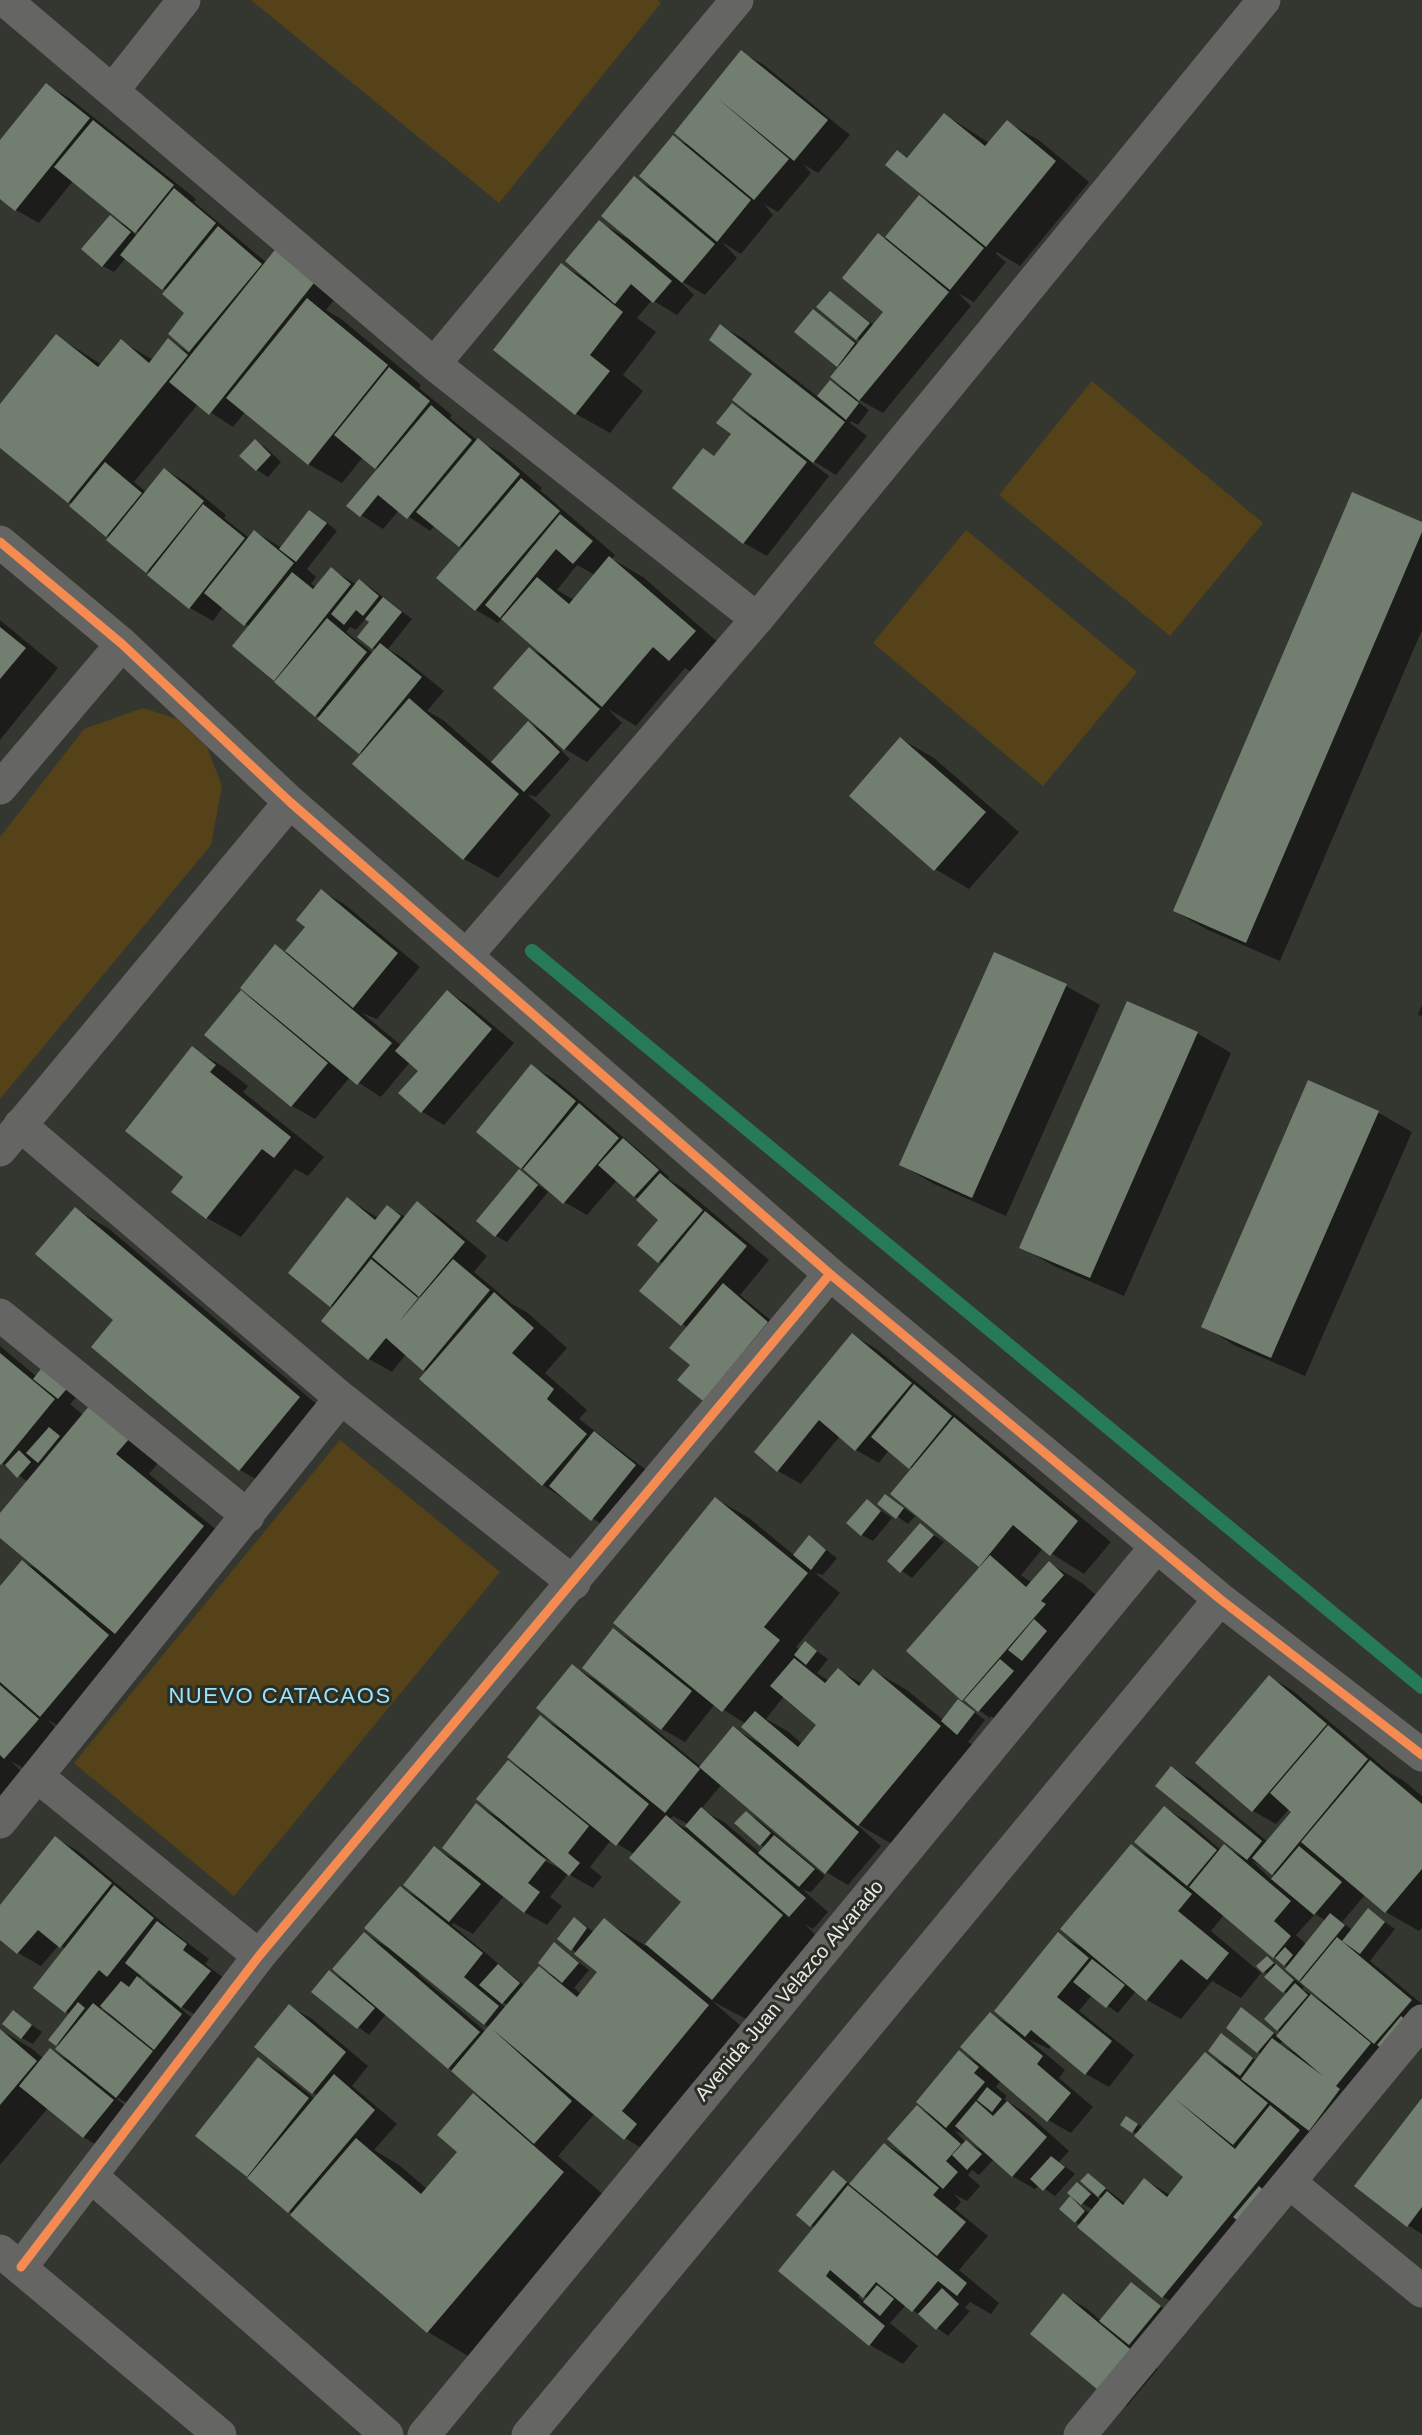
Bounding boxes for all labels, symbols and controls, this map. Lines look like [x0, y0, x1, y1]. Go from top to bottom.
district label: NUEVO CATACAOS [168, 1684, 392, 1710]
street label: Avenida Juan Velazco Alvarado [691, 1876, 889, 2106]

